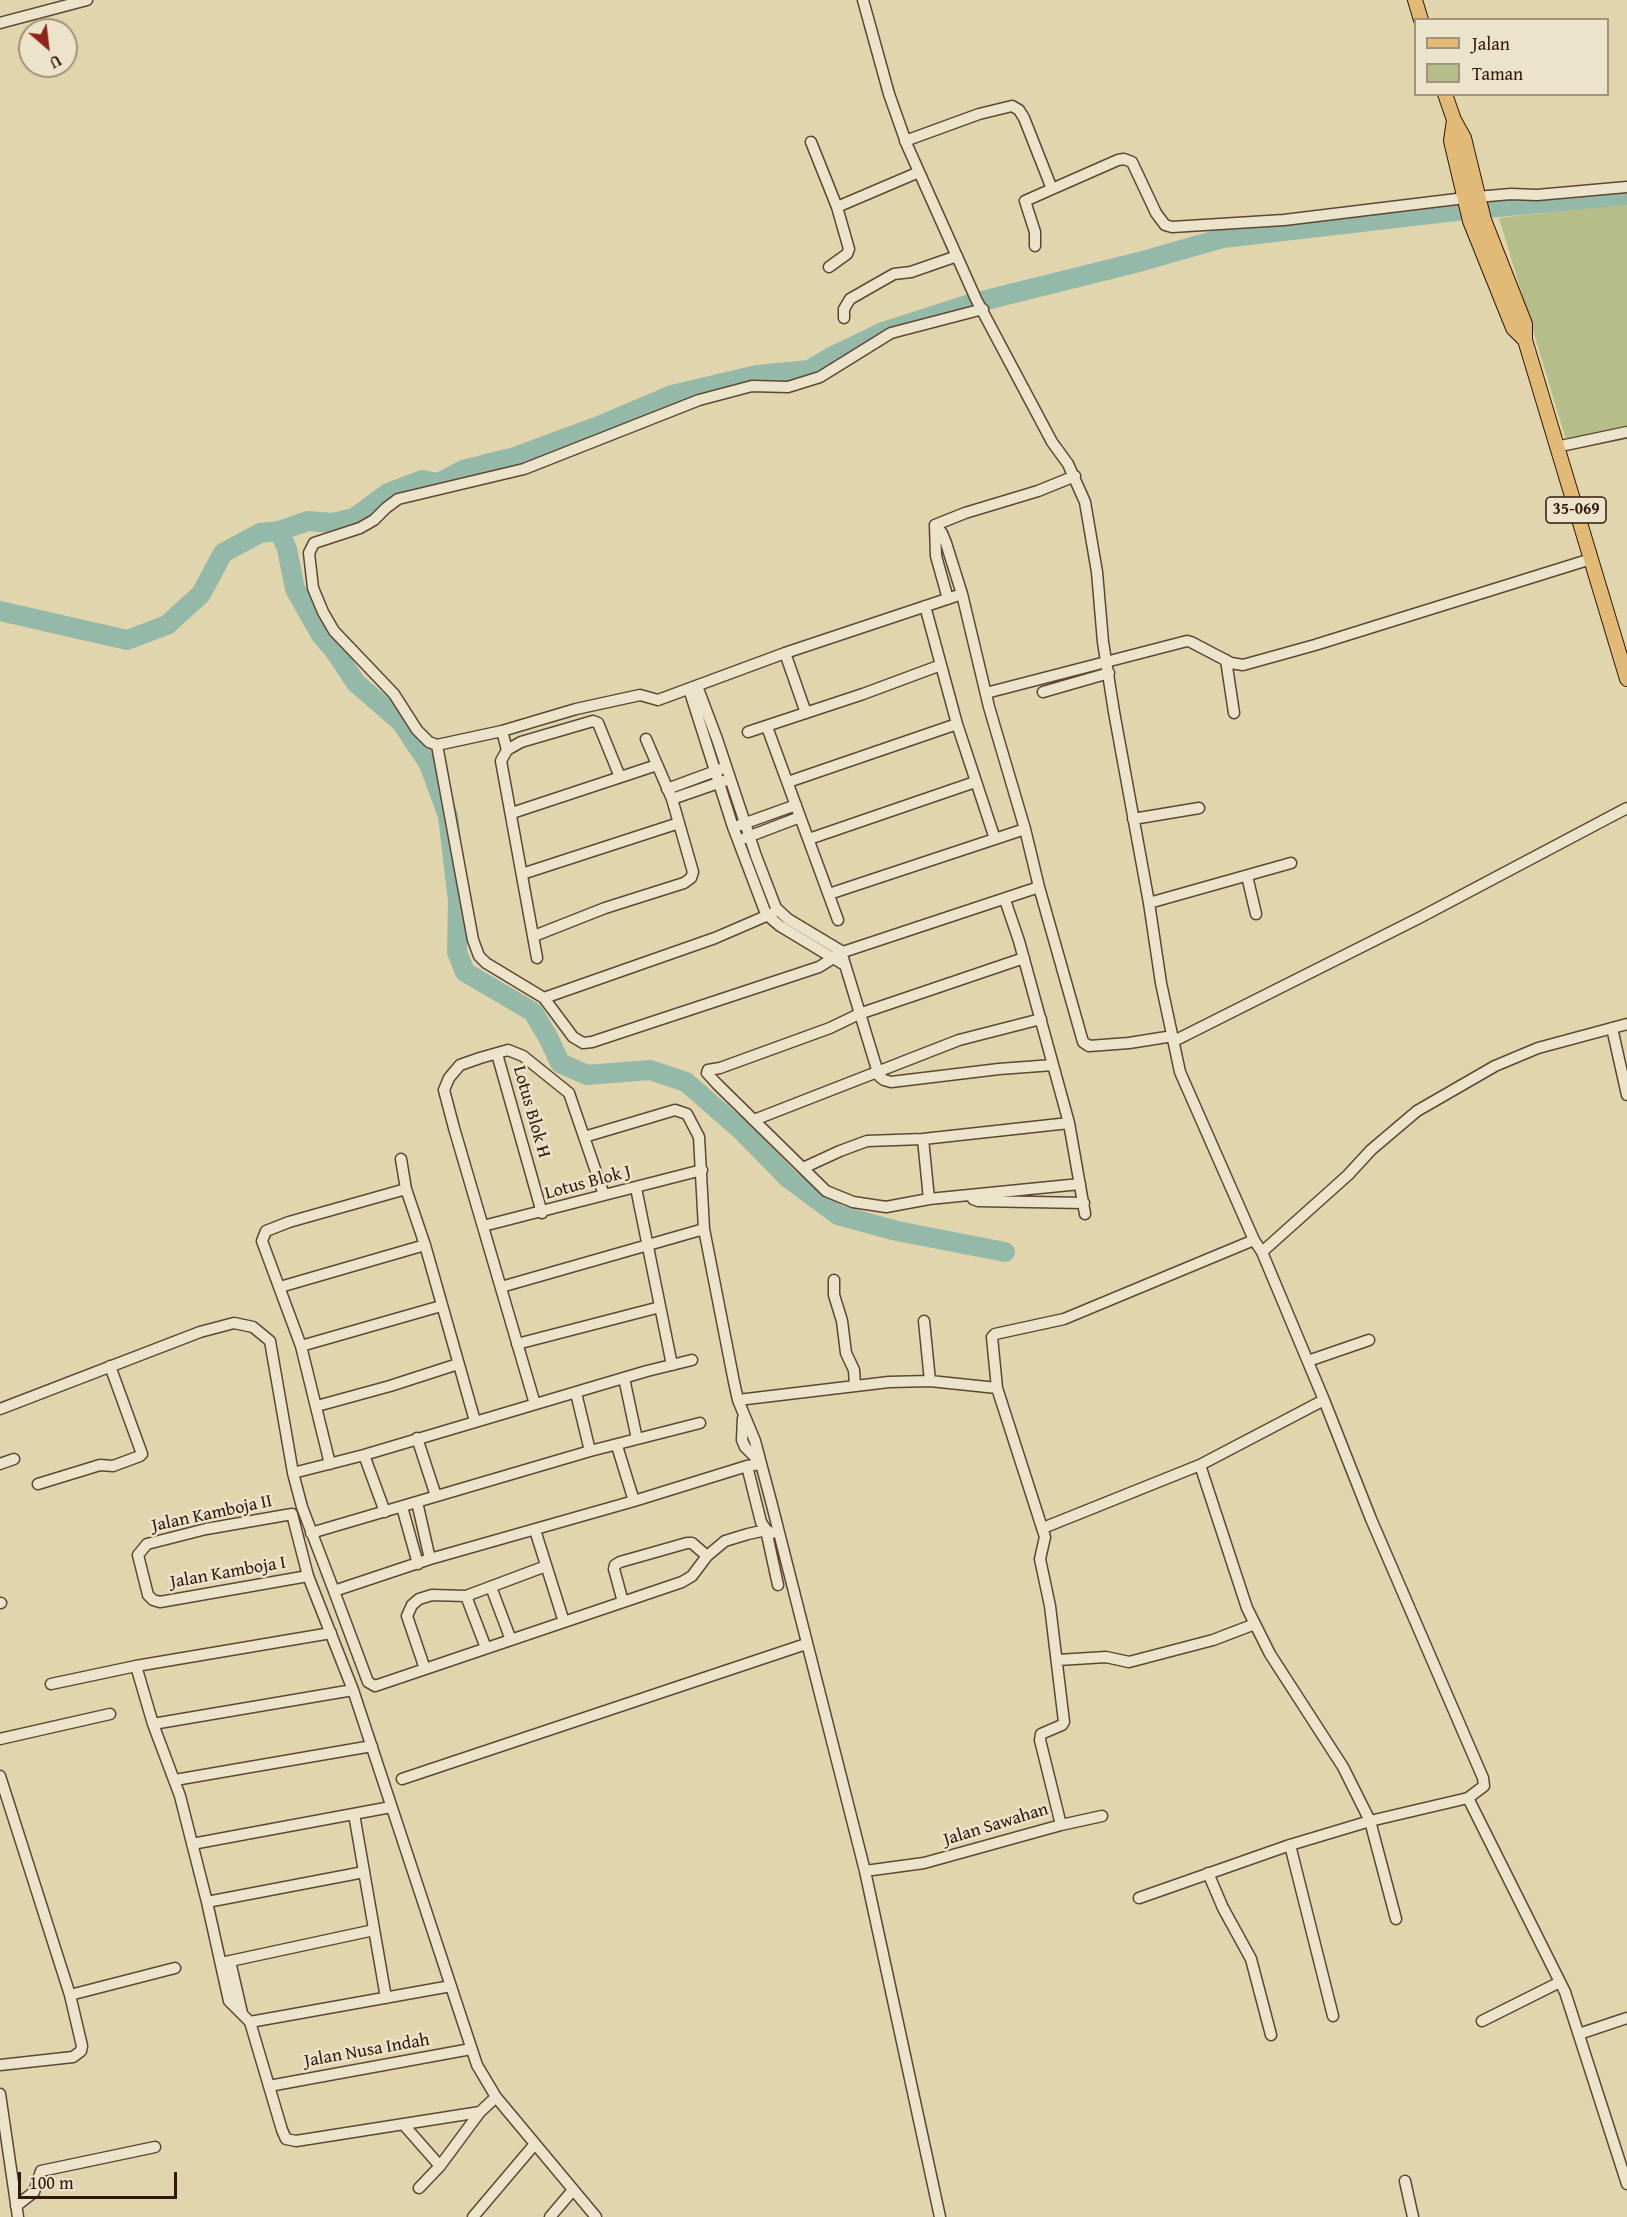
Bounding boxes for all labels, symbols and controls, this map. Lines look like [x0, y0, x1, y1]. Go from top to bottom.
north arrow [18, 18, 78, 78]
legend [1414, 18, 1609, 96]
text: Jalan [1472, 30, 1510, 57]
text: U [45, 49, 66, 75]
text: Taman [1472, 60, 1523, 87]
road number: 35-069 [1546, 497, 1606, 523]
street label: Lotus Blok H [508, 1064, 554, 1160]
street label: Lotus Blok J [543, 1161, 633, 1205]
street label: Jalan Kamboja II [150, 1491, 274, 1537]
street label: Jalan Kamboja I [169, 1552, 287, 1594]
street label: Jalan Sawahan [941, 1799, 1051, 1851]
street label: Jalan Nusa Indah [303, 2029, 431, 2073]
scale bar [21, 2160, 180, 2198]
text: 100 m [29, 2169, 74, 2196]

